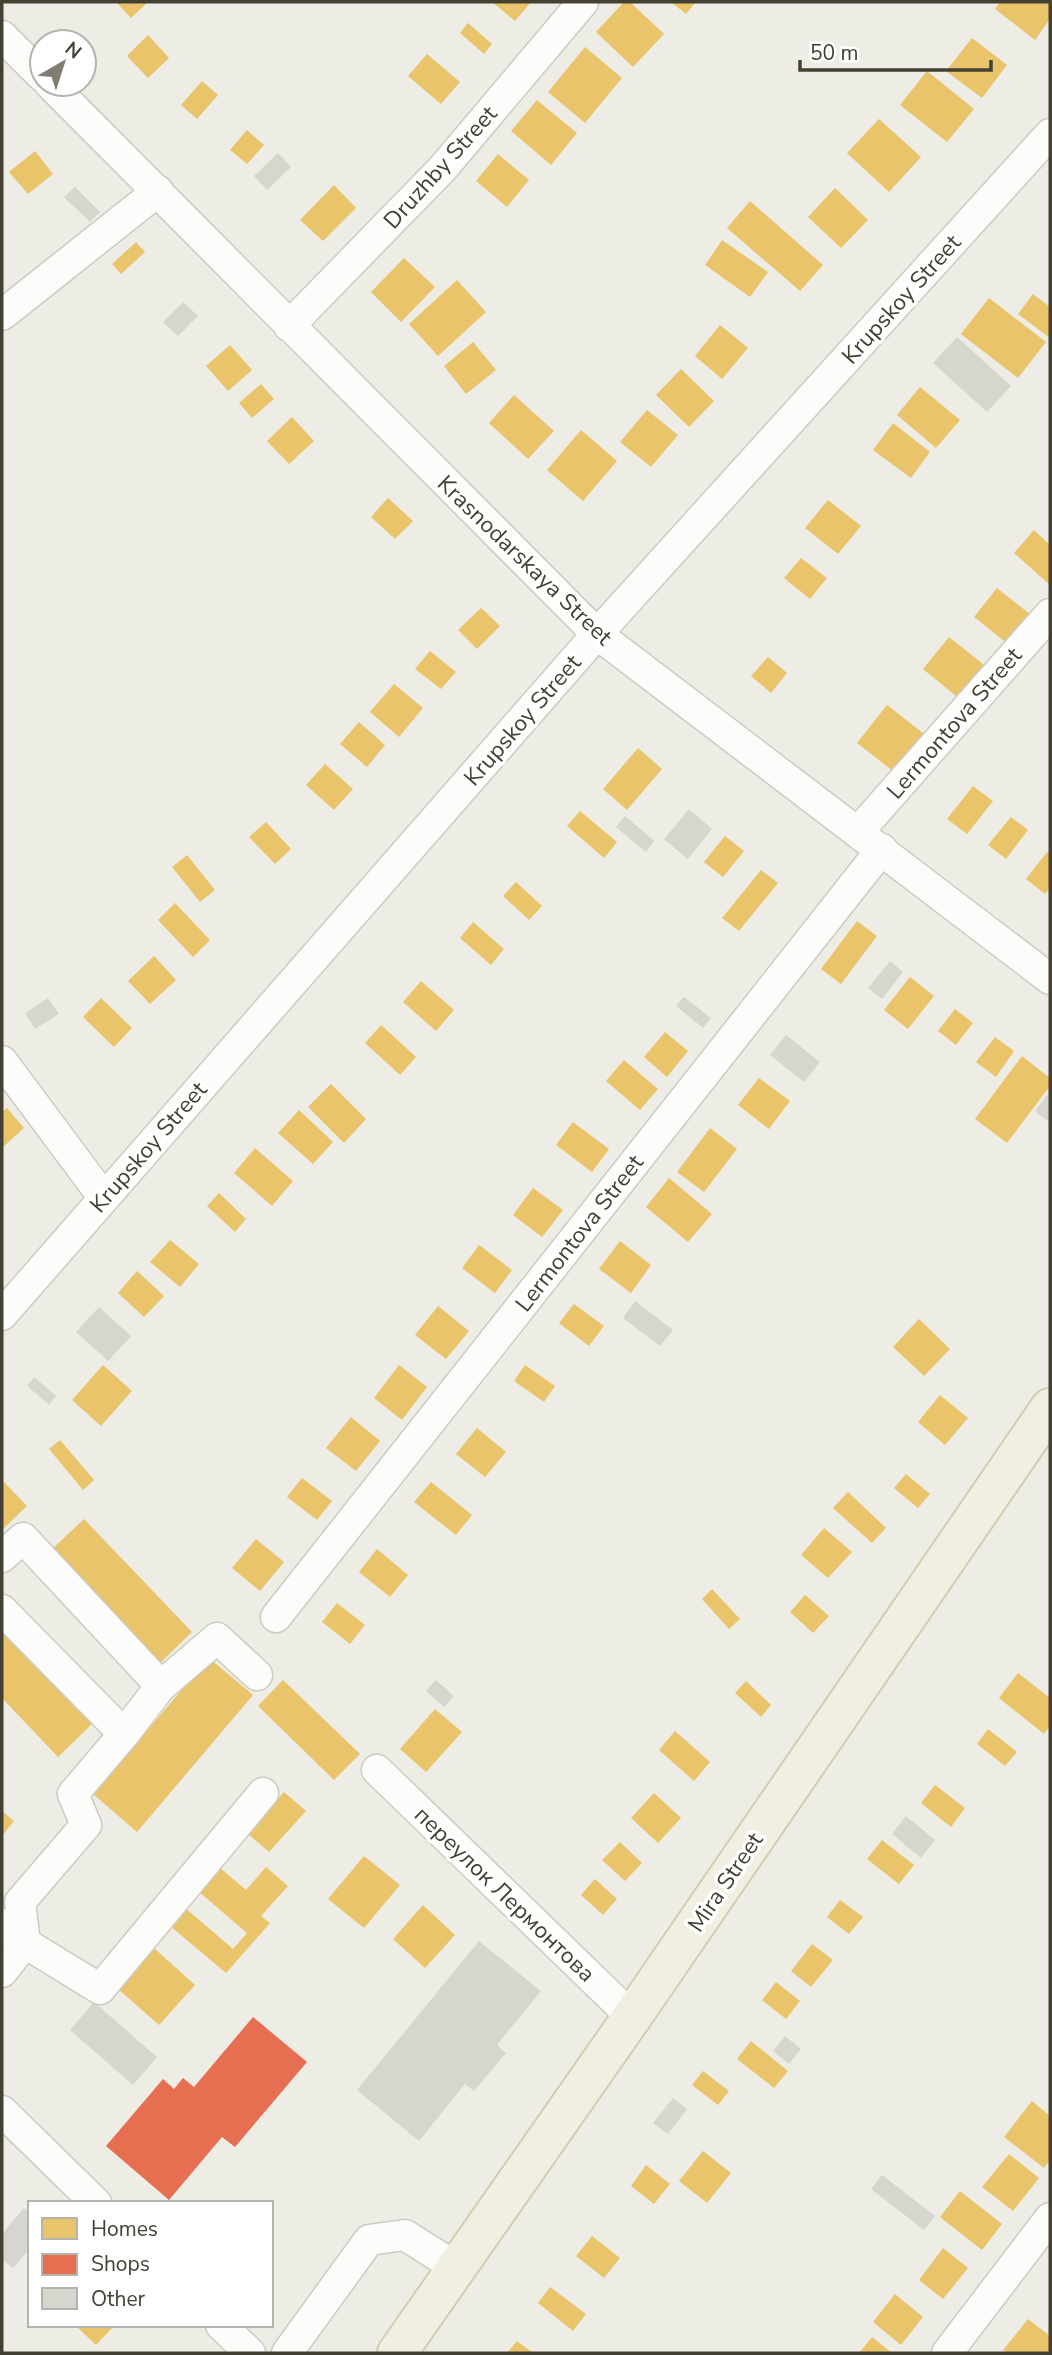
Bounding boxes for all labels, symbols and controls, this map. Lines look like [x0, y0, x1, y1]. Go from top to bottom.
north arrow [28, 28, 98, 98]
scale bar [800, 28, 991, 72]
text: N [59, 36, 87, 65]
text: 50 m [810, 39, 859, 67]
street label: Druzhby Street [377, 98, 505, 236]
street label: Krupskoy Street [835, 227, 968, 371]
street label: Krasnodarskaya Street [430, 469, 620, 653]
street label: Lermontova Street [880, 640, 1029, 806]
street label: Krupskoy Street [457, 647, 589, 793]
street label: Krupskoy Street [83, 1074, 215, 1220]
street label: Lermontova Street [508, 1148, 651, 1318]
street label: переулок Лермонтова [407, 1800, 602, 1989]
street label: Mira Street [681, 1826, 771, 1938]
legend [28, 2201, 273, 2327]
text: Homes [91, 2215, 158, 2243]
text: Shops [91, 2250, 150, 2278]
text: Other [91, 2285, 146, 2313]

